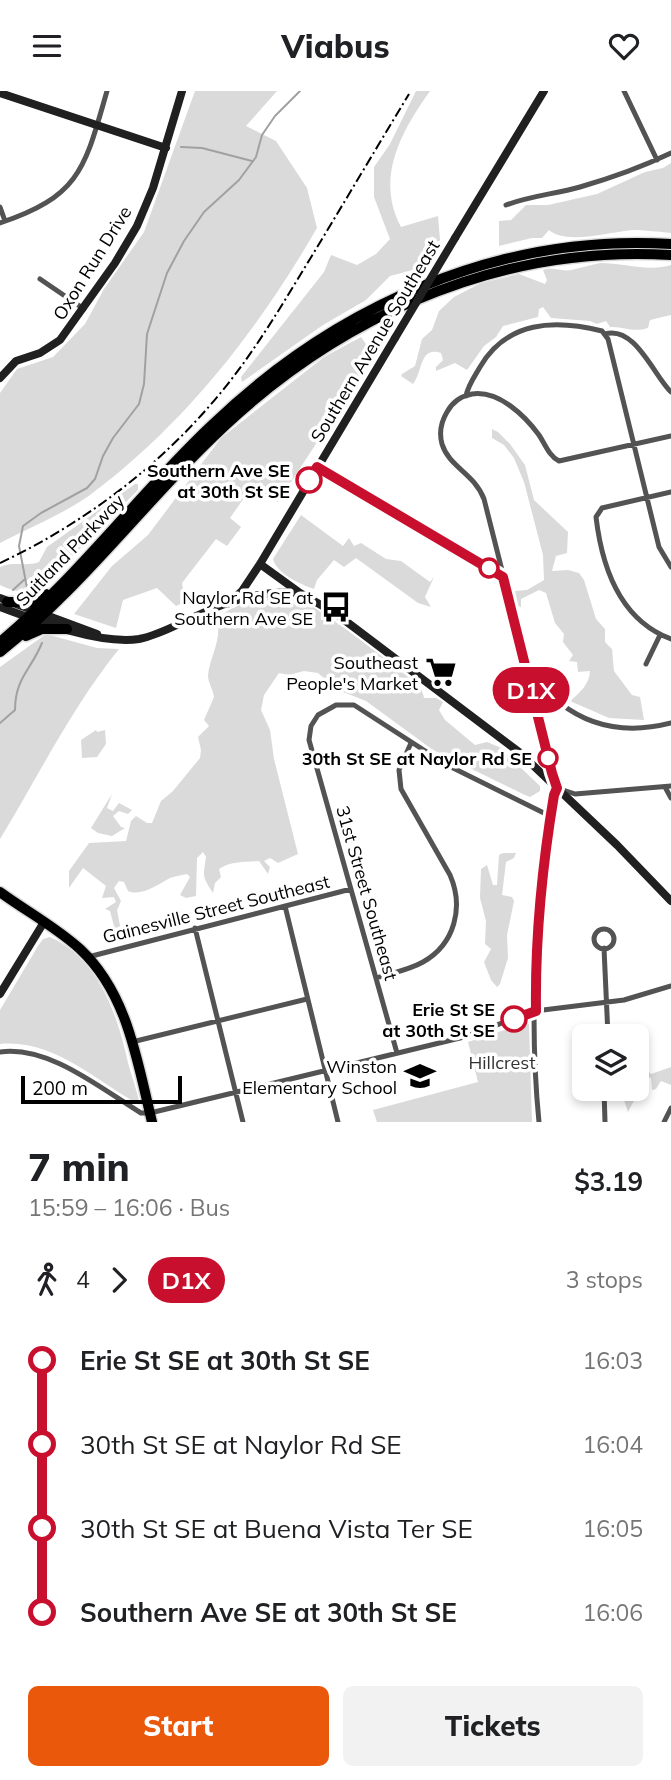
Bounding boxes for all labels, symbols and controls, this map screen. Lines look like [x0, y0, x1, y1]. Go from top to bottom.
text: Viabus [281, 26, 390, 66]
icon: menu [28, 27, 66, 65]
icon: heart [605, 27, 643, 65]
street label: Oxon Run Drive [48, 202, 136, 324]
street label: Southern Avenue Southeast [305, 236, 445, 446]
place label: Southern Ave SE at 30th St SE [147, 459, 290, 503]
marker: Southern Ave SE at 30th St SE [296, 467, 322, 493]
street label: Suitland Parkway [11, 489, 130, 611]
unlabelled marker [479, 558, 499, 578]
place label: Naylor Rd SE at Southern Ave SE [174, 586, 313, 630]
bus stop icon: Naylor Rd SE at Southern Ave SE [319, 590, 353, 624]
place label: Southeast People's Market [286, 651, 418, 695]
supermarket icon: Southeast People's Market [424, 655, 458, 689]
line badge: D1X [491, 667, 571, 713]
text: D1X [507, 675, 555, 705]
place label: 30th St SE at Naylor Rd SE [302, 747, 532, 770]
marker: 30th St SE at Naylor Rd SE [538, 748, 558, 768]
street label: 31st Street Southeast [331, 803, 403, 983]
street label: Gainesville Street Southeast [100, 870, 332, 948]
place label: Erie St SE at 30th St SE [382, 998, 495, 1042]
marker: Erie St SE at 30th St SE [501, 1006, 527, 1032]
map controls [572, 1024, 649, 1101]
button: layers [572, 1024, 649, 1101]
park label: Hillcrest [469, 1051, 535, 1074]
place label: Winston Elementary School [242, 1055, 397, 1099]
school or university icon: Winston Elementary School [403, 1059, 437, 1093]
scale bar [21, 1073, 182, 1105]
text: 200 m [32, 1076, 88, 1100]
text: 7 min [28, 1143, 130, 1191]
text: $3.19 [574, 1165, 643, 1198]
text: 15:59 – 16:06 · Bus [28, 1193, 230, 1222]
icon: walk [28, 1261, 66, 1299]
icon: forward [100, 1261, 138, 1299]
text: 4 [76, 1265, 90, 1294]
text: D1X [162, 1265, 211, 1295]
text: 3 stops [566, 1265, 643, 1294]
text: Erie St SE at 30th St SE [80, 1344, 370, 1377]
text: 16:03 [583, 1346, 643, 1375]
text: 30th St SE at Naylor Rd SE [80, 1428, 402, 1461]
text: 16:04 [583, 1430, 643, 1459]
text: 30th St SE at Buena Vista Ter SE [80, 1512, 473, 1545]
text: 16:05 [583, 1514, 643, 1543]
text: Southern Ave SE at 30th St SE [80, 1596, 457, 1629]
text: 16:06 [583, 1598, 643, 1627]
button: Start [28, 1686, 329, 1766]
button: Tickets [343, 1686, 643, 1766]

